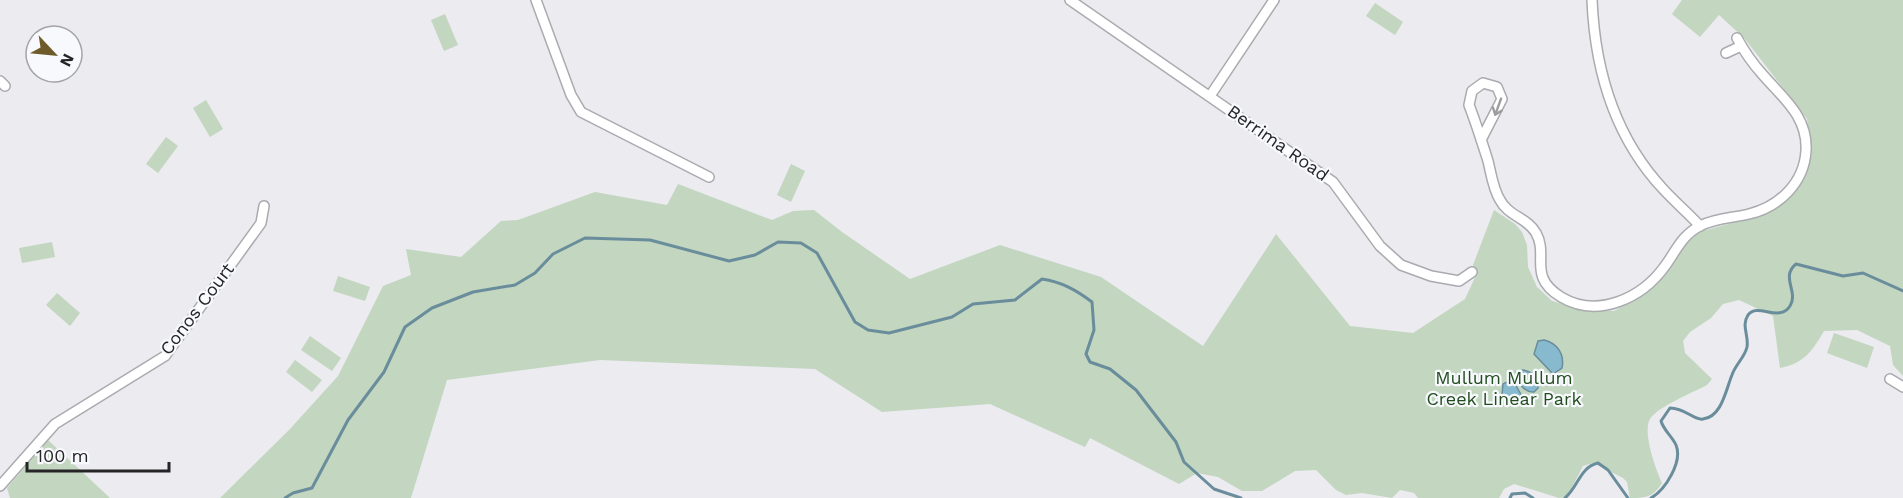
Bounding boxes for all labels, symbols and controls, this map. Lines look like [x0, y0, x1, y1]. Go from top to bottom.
north arrow [24, 24, 84, 84]
text: N [56, 51, 78, 70]
one-way arrow [1492, 98, 1503, 116]
street label: Berrima Road [1224, 100, 1333, 185]
street label: Conos Court [155, 258, 238, 359]
park label: Mullum Mullum Creek Linear Park [1426, 367, 1582, 409]
scale bar [27, 435, 170, 473]
text: 100 m [36, 445, 89, 466]

